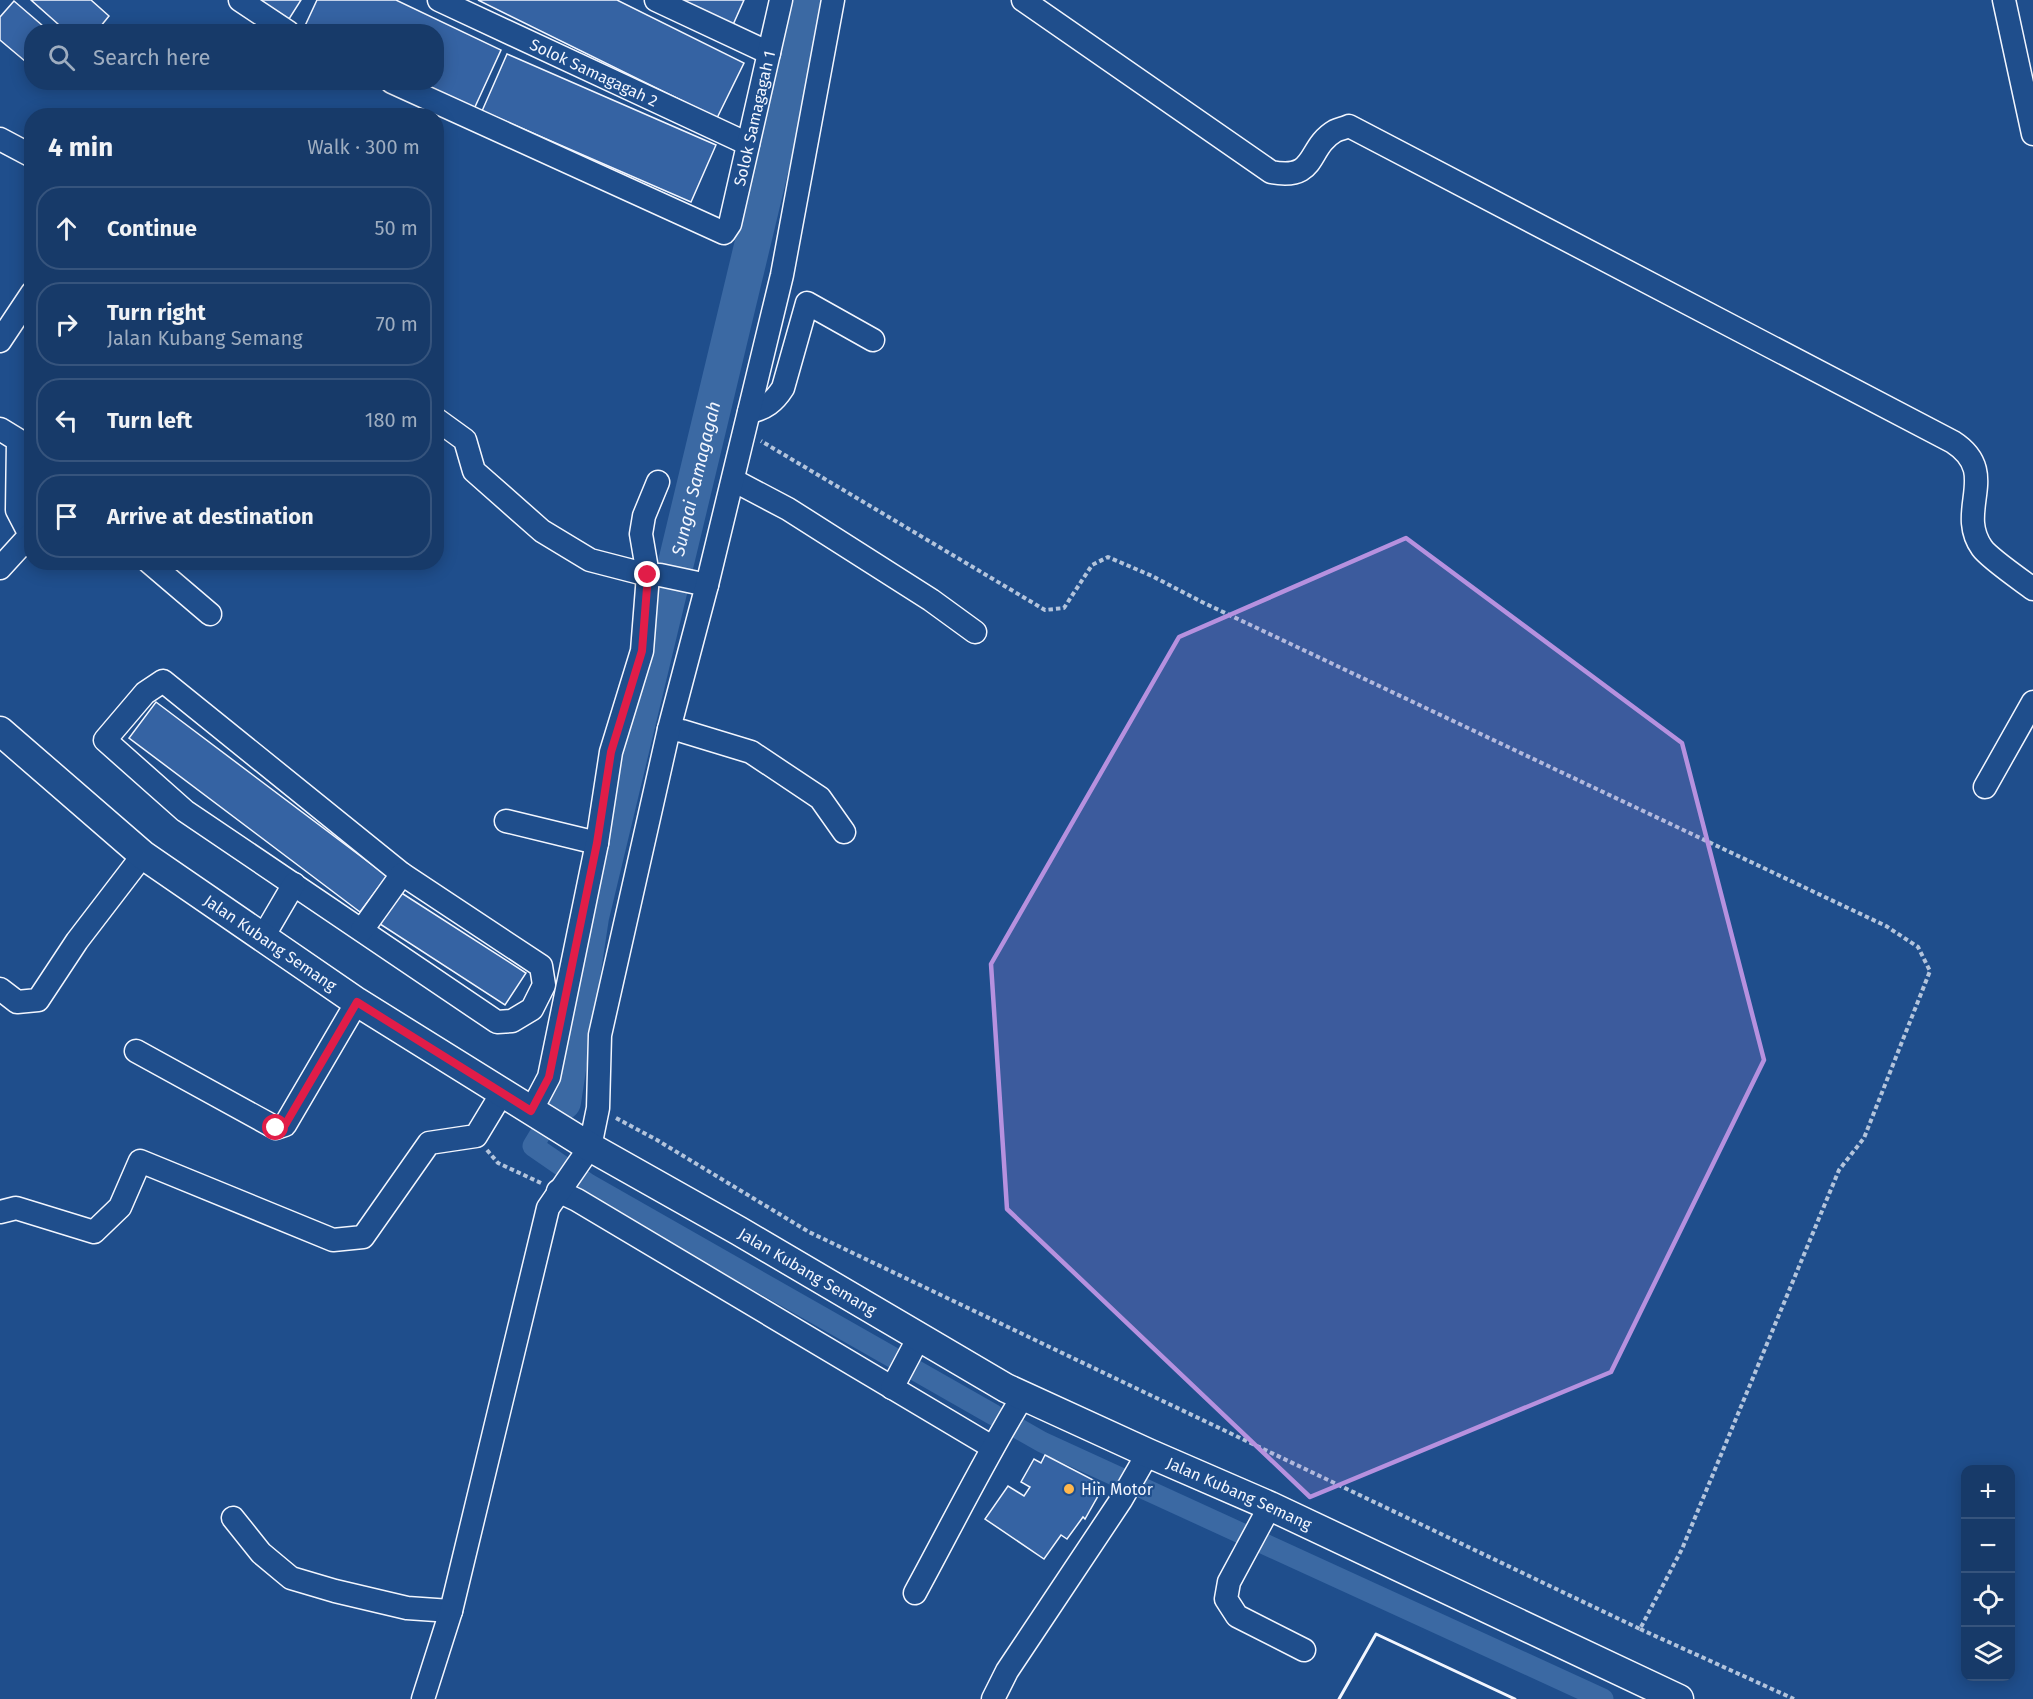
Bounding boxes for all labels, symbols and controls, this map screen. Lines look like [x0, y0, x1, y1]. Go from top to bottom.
search box [24, 24, 444, 90]
street label: Solok Samagagah 2 [527, 34, 661, 110]
icon: search [45, 41, 78, 74]
text: Search here [93, 44, 211, 71]
street label: Solok Samagagah 1 [729, 49, 779, 188]
text: 4 min [48, 132, 113, 163]
text: Walk · 300 m [307, 135, 420, 159]
icon: ahead [50, 212, 83, 245]
text: Continue [107, 215, 197, 242]
text: 50 m [374, 216, 418, 240]
text: Turn right [107, 299, 206, 326]
icon: right [50, 308, 83, 341]
text: 70 m [376, 312, 418, 336]
text: Jalan Kubang Semang [107, 326, 303, 350]
water label: Sungai Samagagah [667, 399, 725, 559]
icon: left [50, 404, 83, 437]
text: Turn left [107, 407, 192, 434]
text: 180 m [365, 408, 418, 432]
icon: arrive [50, 500, 83, 533]
text: Arrive at destination [107, 503, 314, 530]
route end [634, 561, 660, 587]
street label: Jalan Kubang Semang [201, 890, 341, 995]
route start [262, 1114, 288, 1140]
street label: Jalan Kubang Semang [735, 1223, 881, 1320]
street label: Jalan Kubang Semang [1164, 1453, 1315, 1534]
map controls [1961, 1465, 2015, 1681]
button: + [1961, 1465, 2015, 1519]
place label: Hin Motor [1081, 1480, 1154, 1499]
marker: Hin Motor [1062, 1482, 1076, 1496]
button: − [1961, 1519, 2015, 1573]
button: locate [1961, 1573, 2015, 1627]
button: layers [1961, 1627, 2015, 1681]

